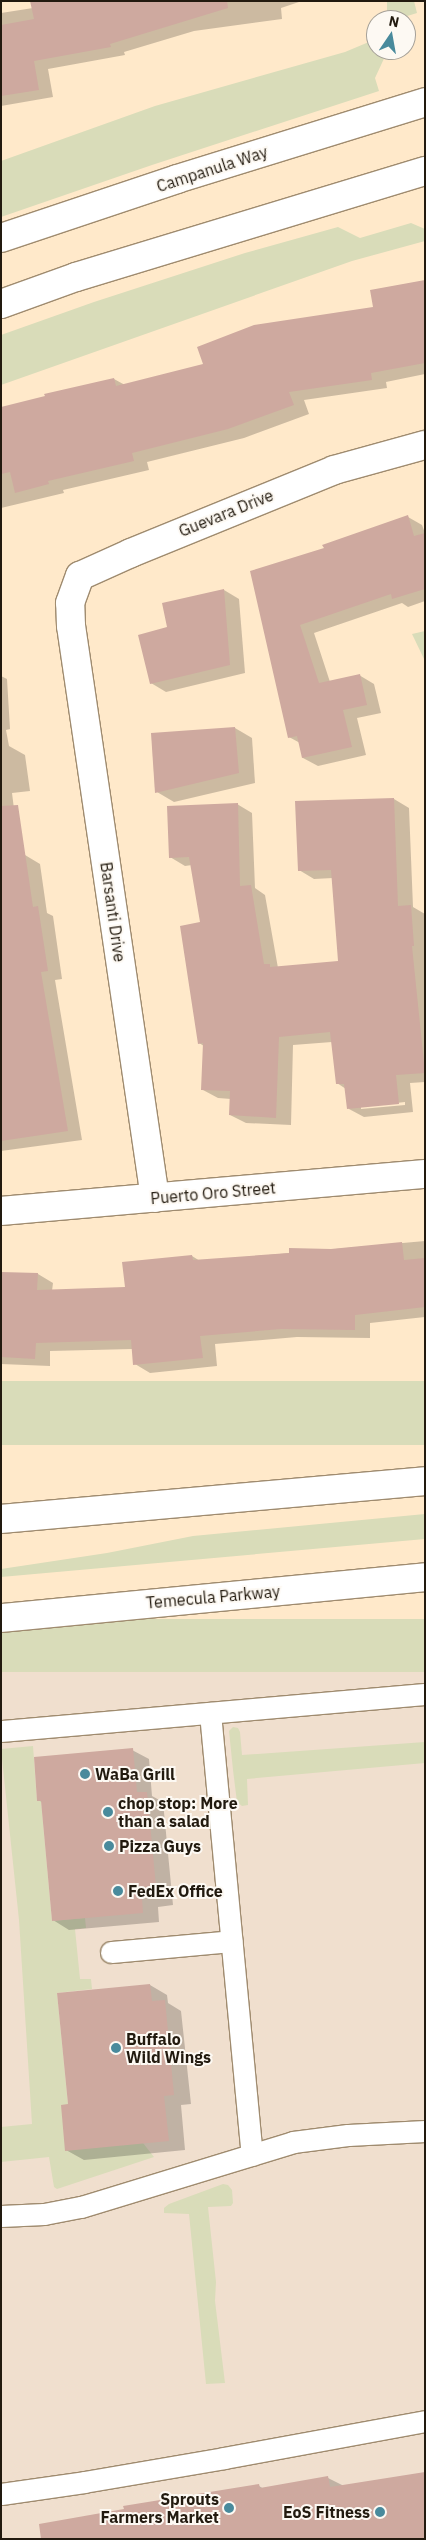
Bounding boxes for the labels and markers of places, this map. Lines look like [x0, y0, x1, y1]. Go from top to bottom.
place label: WaBa Grill [95, 1764, 175, 1784]
marker: WaBa Grill [79, 1768, 91, 1780]
place label: chop stop: More than a salad [118, 1793, 238, 1831]
marker: chop stop: More than a salad [102, 1806, 114, 1818]
place label: Pizza Guys [119, 1836, 201, 1856]
marker: Pizza Guys [103, 1840, 115, 1852]
place label: FedEx Office [128, 1881, 223, 1901]
marker: FedEx Office [112, 1885, 124, 1897]
place label: Buffalo Wild Wings [126, 2029, 211, 2067]
marker: Buffalo Wild Wings [110, 2042, 122, 2054]
place label: Sprouts Farmers Market [101, 2489, 219, 2527]
marker: Sprouts Farmers Market [223, 2502, 235, 2514]
place label: EoS Fitness [283, 2502, 370, 2522]
marker: EoS Fitness [374, 2506, 386, 2518]

